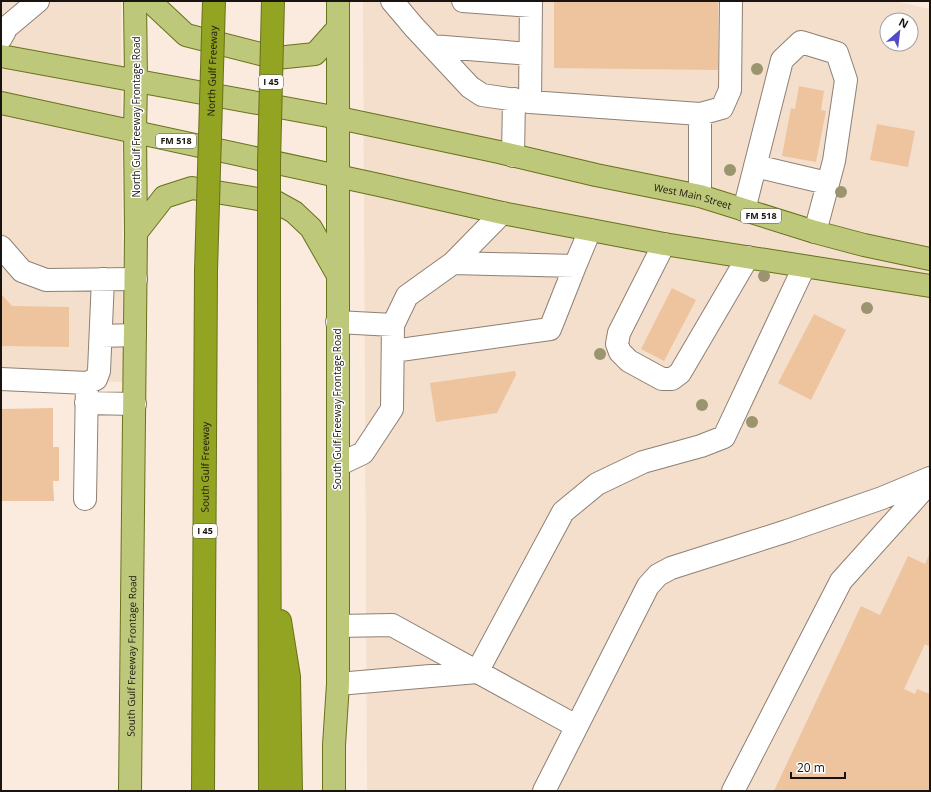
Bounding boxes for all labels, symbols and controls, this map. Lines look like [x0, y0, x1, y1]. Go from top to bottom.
north arrow [879, 12, 919, 52]
text: N [896, 14, 911, 31]
street label: North Gulf Freeway [204, 25, 220, 117]
street label: North Gulf Freeway Frontage Road [129, 36, 143, 198]
road number: I 45 [259, 75, 283, 89]
road number: FM 518 [156, 134, 196, 148]
street label: West Main Street [653, 180, 734, 213]
road number: FM 518 [741, 209, 781, 223]
street label: South Gulf Freeway Frontage Road [330, 328, 344, 490]
street label: South Gulf Freeway [198, 421, 212, 512]
road number: I 45 [193, 524, 217, 538]
street label: South Gulf Freeway Frontage Road [124, 575, 139, 737]
scale bar [791, 754, 845, 780]
text: 20 m [797, 759, 825, 776]

